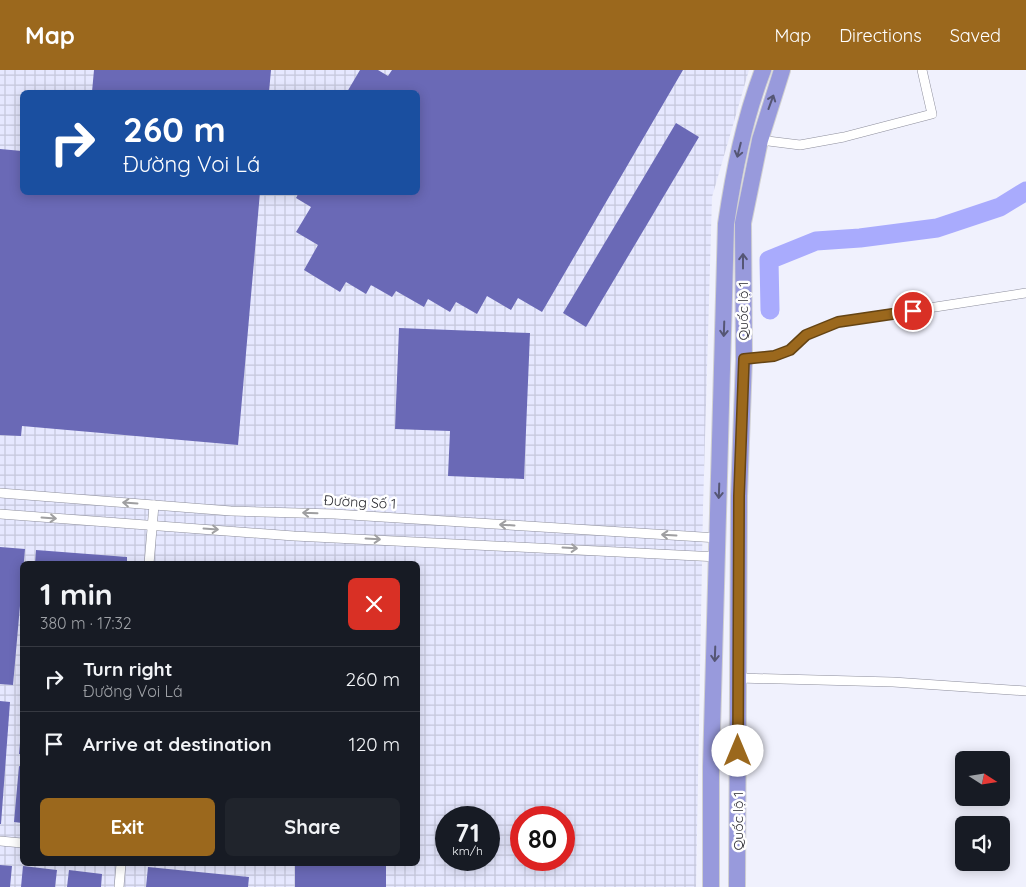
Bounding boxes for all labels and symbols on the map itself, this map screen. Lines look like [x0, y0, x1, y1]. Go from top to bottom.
one-way arrow [767, 94, 776, 110]
one-way arrow [734, 142, 743, 158]
one-way arrow [738, 253, 748, 270]
street label: Quốc lộ 1 [734, 281, 752, 341]
pin [892, 290, 934, 332]
one-way arrow [719, 320, 729, 337]
one-way arrow [715, 483, 724, 499]
street label: Đường Số 1 [323, 491, 397, 513]
one-way arrow [123, 499, 139, 508]
one-way arrow [302, 509, 318, 518]
one-way arrow [40, 513, 56, 522]
one-way arrow [499, 520, 515, 529]
one-way arrow [202, 525, 218, 534]
one-way arrow [662, 530, 678, 539]
one-way arrow [365, 535, 381, 544]
one-way arrow [562, 544, 578, 553]
one-way arrow [710, 645, 719, 661]
position arrow [711, 724, 763, 776]
north arrow [955, 751, 1010, 806]
street label: Quốc lộ 1 [729, 791, 747, 851]
speed limit sign: 80 [510, 806, 575, 871]

